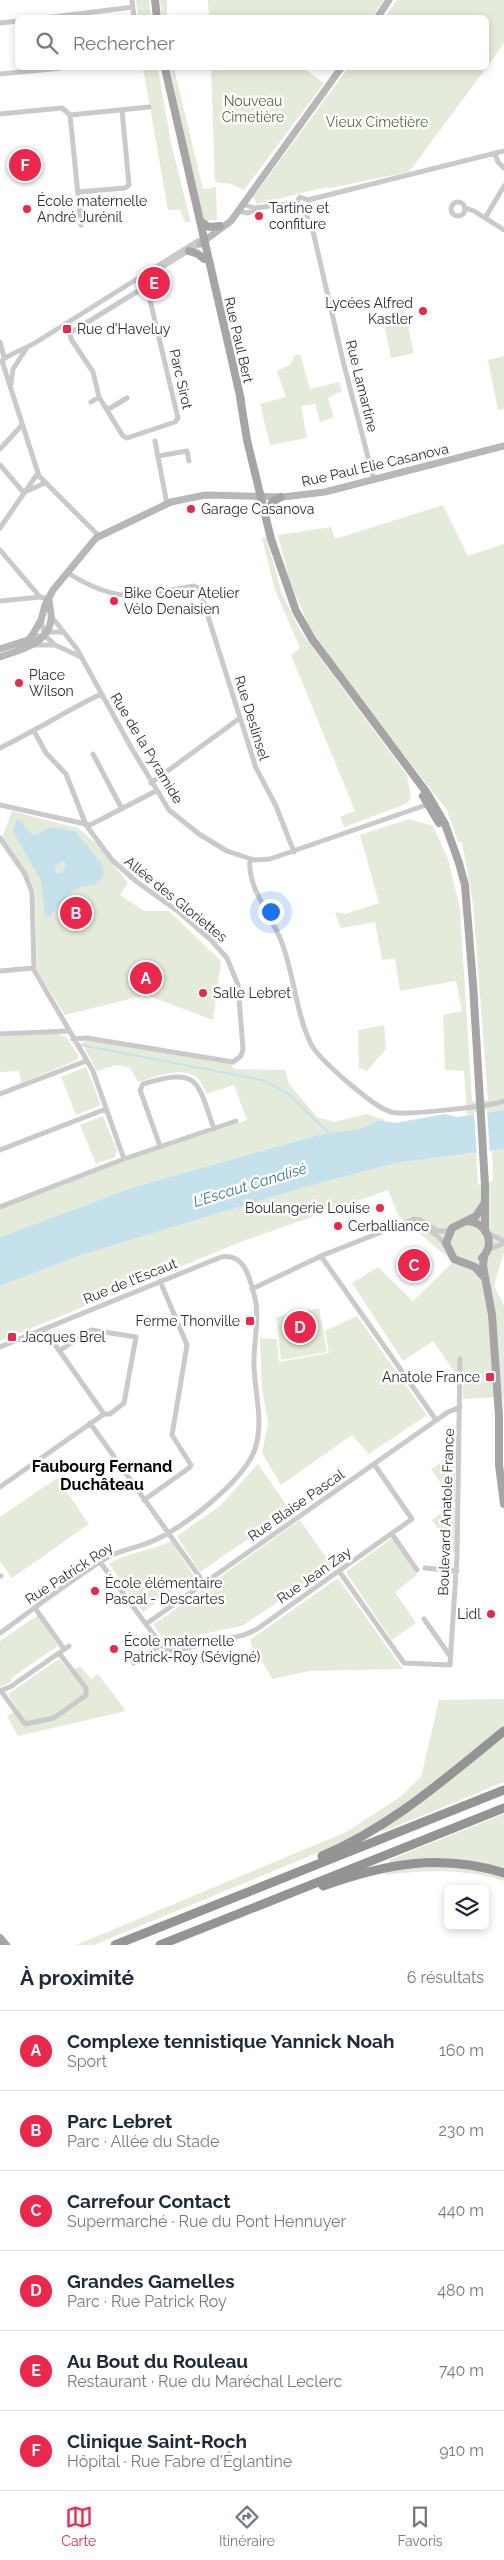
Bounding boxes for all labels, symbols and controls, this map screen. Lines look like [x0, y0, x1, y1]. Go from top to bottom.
search box [15, 15, 489, 70]
icon: search [33, 29, 61, 57]
text: Rechercher [73, 32, 175, 54]
park label: Nouveau Cimetière [222, 93, 284, 125]
park label: Vieux Cimetière [326, 114, 428, 130]
pin: F [9, 146, 41, 184]
place label: École maternelle André Jurénil [37, 192, 147, 225]
place label: Tartine et confiture [269, 200, 329, 232]
marker: École maternelle André Jurénil [21, 203, 33, 215]
marker: Tartine et confiture [253, 210, 265, 222]
pin: E [138, 264, 170, 302]
street label: Rue Paul Bert [221, 295, 257, 385]
place label: Lycées Alfred Kastler [325, 295, 413, 327]
marker: Lycées Alfred Kastler [417, 305, 429, 317]
place label: Rue d'Haveluy [77, 321, 171, 337]
marker: Rue d'Haveluy [61, 323, 73, 335]
street label: Rue Lamartine [343, 338, 381, 434]
street label: Parc Sirot [166, 347, 196, 411]
street label: Rue Paul Elie Casanova [300, 440, 450, 490]
place label: Garage Casanova [201, 501, 314, 517]
marker: Garage Casanova [185, 503, 197, 515]
place label: Bike Coeur Atelier Vélo Denaisien [124, 585, 239, 617]
marker: Bike Coeur Atelier Vélo Denaisien [108, 595, 120, 607]
place label: Place Wilson [29, 667, 74, 699]
street label: Rue Deslinsel [231, 674, 273, 763]
marker: Place Wilson [13, 677, 25, 689]
street label: Rue de la Pyramide [108, 690, 186, 806]
street label: Allée des Gloriettes [122, 853, 231, 945]
pin: B [60, 894, 92, 932]
your location [258, 899, 284, 925]
pin: A [130, 959, 162, 997]
place label: Salle Lebret [213, 985, 291, 1001]
marker: Salle Lebret [197, 987, 209, 999]
water label: L'Escaut Canalisé [191, 1159, 309, 1211]
place label: Boulangerie Louise [245, 1200, 370, 1216]
marker: Boulangerie Louise [374, 1202, 386, 1214]
place label: Cerballiance [348, 1218, 429, 1234]
marker: Cerballiance [332, 1220, 344, 1232]
pin: C [398, 1246, 430, 1284]
street label: Rue de l'Escaut [81, 1255, 179, 1307]
pin: D [284, 1308, 316, 1346]
place label: Ferme Thonville [135, 1313, 240, 1329]
marker: Ferme Thonville [244, 1315, 256, 1327]
place label: Jacques Brel [22, 1329, 106, 1345]
marker: Jacques Brel [6, 1331, 18, 1343]
place label: Anatole France [382, 1369, 480, 1385]
marker: Anatole France [484, 1371, 496, 1383]
street label: Boulevard Anatole France [435, 1428, 457, 1596]
district label: Faubourg Fernand Duchâteau [32, 1457, 172, 1494]
street label: Rue Blaise Pascal [245, 1466, 347, 1544]
street label: Rue Patrick Roy [22, 1538, 116, 1607]
street label: Rue Jean Zay [274, 1543, 354, 1606]
place label: École élémentaire Pascal - Descartes [105, 1574, 225, 1607]
marker: École élémentaire Pascal - Descartes [89, 1585, 101, 1597]
place label: Lidl [457, 1606, 481, 1622]
marker: Lidl [485, 1608, 497, 1620]
place label: École maternelle Patrick-Roy (Sévigné) [124, 1632, 261, 1665]
marker: École maternelle Patrick-Roy (Sévigné) [108, 1643, 120, 1655]
map controls [444, 1885, 489, 1930]
button: layers [444, 1885, 489, 1930]
text: À proximité [20, 1965, 134, 1990]
text: 6 résultats [407, 1968, 484, 1987]
text: Complexe tennistique Yannick Noah [67, 2030, 394, 2052]
text: A [31, 2041, 41, 2060]
text: 160 m [439, 2041, 484, 2060]
text: Sport [67, 2052, 107, 2071]
text: Parc Lebret [67, 2110, 172, 2132]
text: B [31, 2121, 41, 2140]
text: 230 m [439, 2121, 484, 2140]
text: Parc · Allée du Stade [67, 2132, 219, 2151]
text: Carrefour Contact [67, 2190, 231, 2212]
text: C [31, 2201, 41, 2220]
text: 440 m [438, 2201, 484, 2220]
text: Supermarché · Rue du Pont Hennuyer [67, 2212, 346, 2231]
text: Grandes Gamelles [67, 2270, 235, 2292]
text: D [30, 2281, 42, 2300]
text: 480 m [437, 2281, 484, 2300]
text: Parc · Rue Patrick Roy [67, 2292, 227, 2311]
text: Au Bout du Rouleau [67, 2350, 248, 2372]
text: E [31, 2361, 41, 2380]
text: 740 m [439, 2361, 484, 2380]
text: Restaurant · Rue du Maréchal Leclerc [67, 2372, 342, 2391]
text: Clinique Saint-Roch [67, 2430, 247, 2452]
text: F [31, 2441, 41, 2460]
text: 910 m [439, 2441, 484, 2460]
text: Hôpital · Rue Fabre d'Églantine [67, 2452, 292, 2471]
tab: Carte [61, 2503, 96, 2549]
tab: Itinéraire [219, 2503, 275, 2549]
tab: Favoris [398, 2503, 443, 2549]

